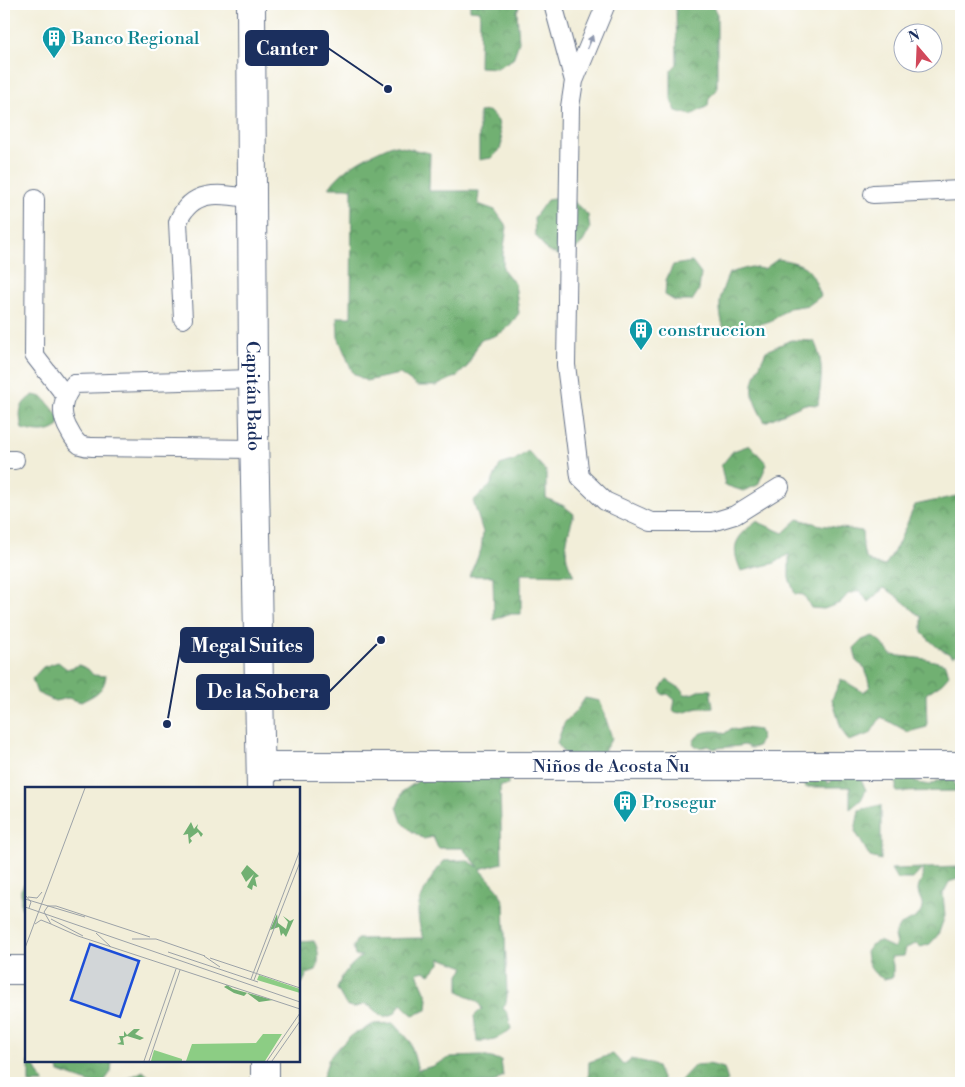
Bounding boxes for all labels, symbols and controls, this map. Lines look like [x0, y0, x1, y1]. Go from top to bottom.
north arrow [892, 22, 942, 72]
building icon: Banco Regional [41, 25, 67, 59]
text: N [906, 26, 922, 47]
place label: Banco Regional [71, 27, 200, 50]
callout: Canter [246, 31, 328, 65]
one-way arrow [586, 34, 594, 49]
text: Canter [256, 37, 318, 61]
building icon: construccion [628, 317, 654, 351]
place label: construccion [658, 319, 766, 342]
street label: Capitán Bado [241, 341, 265, 451]
callout: Megal Suites [181, 628, 313, 662]
text: Megal Suites [191, 634, 303, 658]
callout: De la Sobera [197, 675, 329, 709]
text: De la Sobera [207, 680, 320, 704]
street label: Niños de Acosta Ñu [533, 754, 690, 778]
inset map [25, 787, 300, 1062]
building icon: Prosegur [612, 789, 638, 823]
place label: Prosegur [642, 791, 717, 814]

